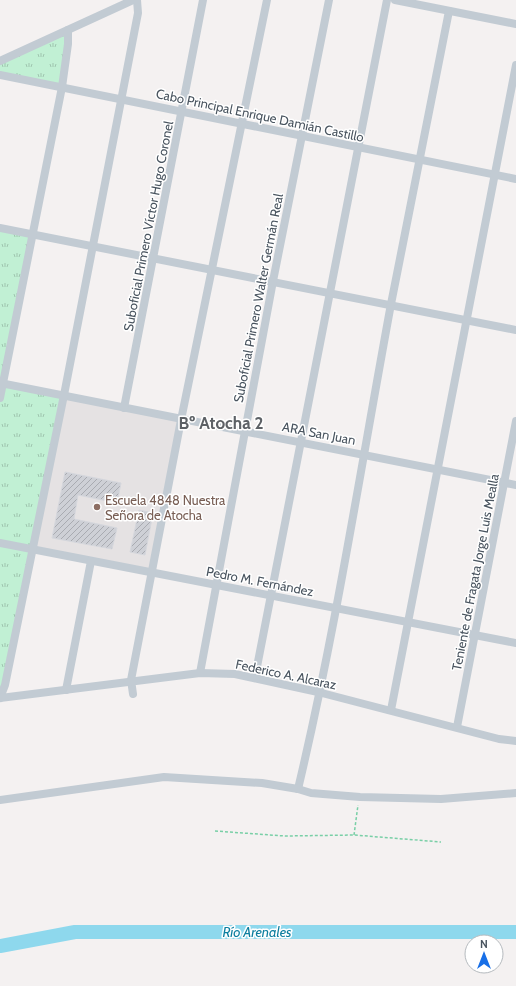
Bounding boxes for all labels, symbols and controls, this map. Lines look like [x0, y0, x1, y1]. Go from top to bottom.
street label: Cabo Principal Enrique Damián Castillo [155, 85, 365, 145]
street label: Suboficial Primero Víctor Hugo Coronel [120, 119, 176, 333]
street label: Suboficial Primero Walter Germán Real [230, 192, 286, 404]
district label: Bº Atocha 2 [178, 413, 264, 433]
street label: ARA San Juan [281, 418, 357, 448]
street label: Teniente de Fragata Jorge Luis Mealla [448, 472, 502, 672]
place label: Escuela 4848 Nuestra Señora de Atocha [105, 492, 226, 523]
marker: Escuela 4848 Nuestra Señora de Atocha [92, 502, 102, 512]
street label: Pedro M. Fernández [205, 563, 315, 599]
street label: Federico A. Alcaraz [234, 656, 338, 692]
water label: Río Arenales [222, 923, 292, 941]
north arrow [464, 934, 504, 974]
text: N [480, 937, 488, 951]

